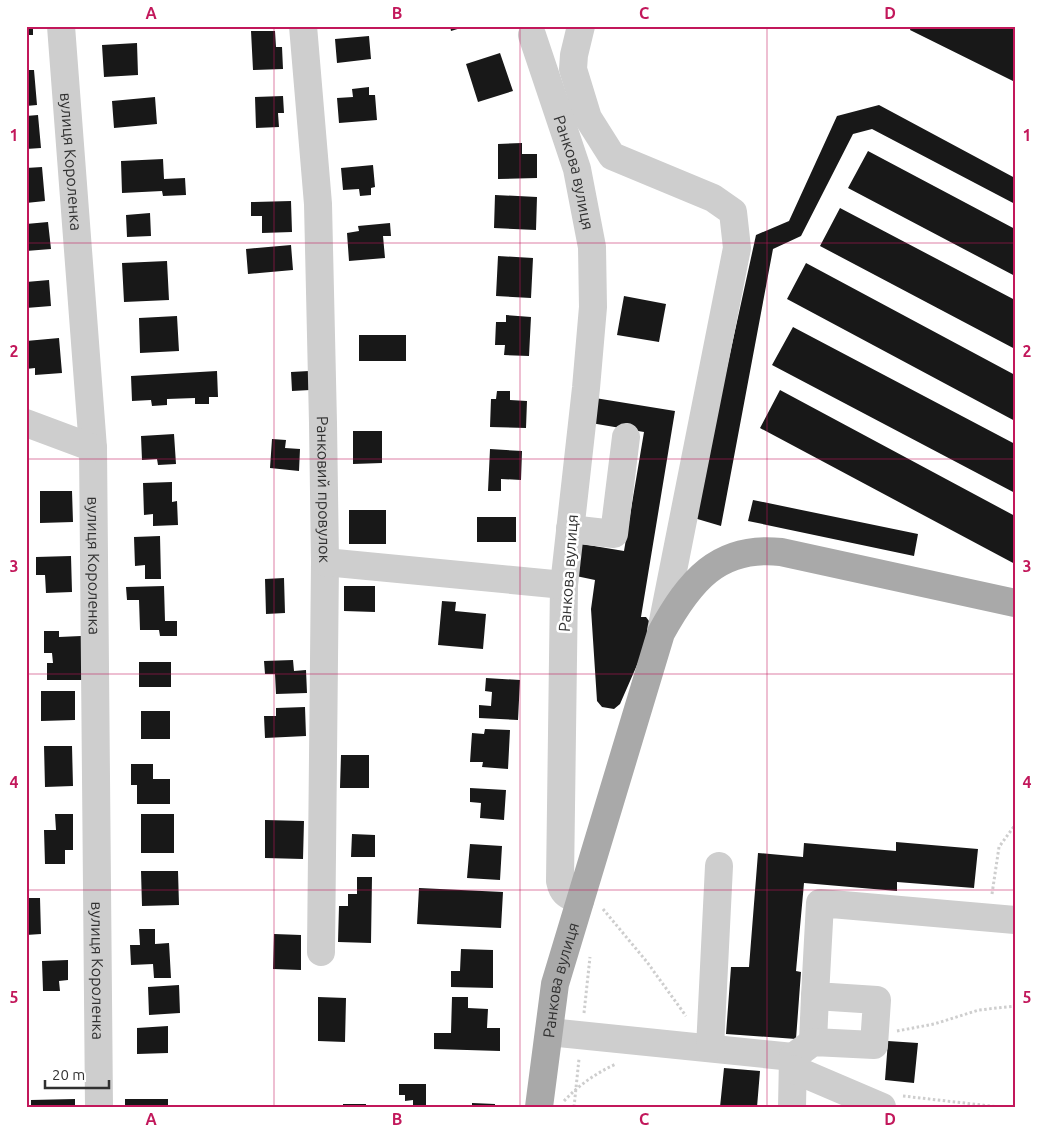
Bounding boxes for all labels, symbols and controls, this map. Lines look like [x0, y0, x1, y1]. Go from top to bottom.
text: A [145, 4, 157, 22]
text: B [392, 4, 402, 22]
text: C [639, 4, 649, 22]
text: D [884, 4, 896, 22]
street label: вулиця Короленка [57, 92, 85, 231]
street label: Ранкова вулиця [551, 113, 597, 231]
text: 1 [9, 126, 19, 144]
text: 1 [1022, 126, 1032, 144]
text: 2 [9, 342, 19, 360]
text: 2 [1022, 342, 1032, 360]
street label: Ранковий провулок [314, 416, 334, 563]
street label: вулиця Короленка [84, 496, 104, 635]
street label: Ранкова вулиця [555, 514, 581, 632]
text: 3 [9, 557, 19, 575]
text: 3 [1022, 557, 1032, 575]
text: 4 [9, 773, 19, 791]
text: 4 [1022, 773, 1032, 791]
street label: вулиця Короленка [88, 901, 107, 1040]
street label: Ранкова вулиця [539, 920, 582, 1039]
text: 5 [9, 988, 19, 1006]
text: 5 [1022, 988, 1032, 1006]
scale bar [45, 1058, 109, 1090]
text: 20 m [52, 1066, 85, 1083]
text: A [145, 1110, 157, 1128]
text: B [392, 1110, 402, 1128]
text: C [639, 1110, 649, 1128]
text: D [884, 1110, 896, 1128]

